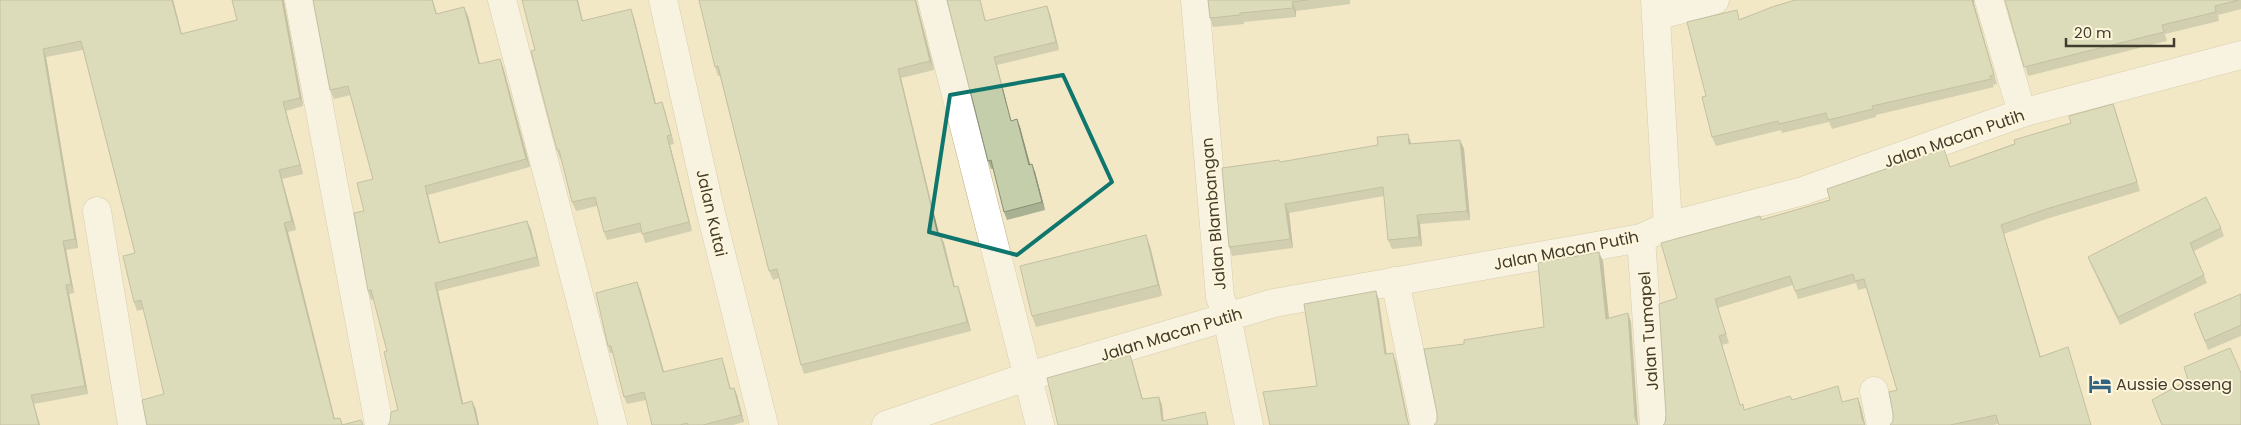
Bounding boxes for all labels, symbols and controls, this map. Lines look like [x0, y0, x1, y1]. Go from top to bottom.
scale bar [2066, 15, 2174, 47]
text: 20 m [2074, 22, 2112, 43]
street label: Jalan Macan Putih [1881, 104, 2028, 173]
street label: Jalan Blambangan [1195, 137, 1232, 291]
street label: Jalan Kutai [690, 167, 733, 259]
street label: Jalan Macan Putih [1491, 225, 1641, 276]
street label: Jalan Tumapel [1633, 271, 1664, 391]
street label: Jalan Macan Putih [1097, 302, 1245, 367]
hotel icon: Aussie Osseng [2087, 371, 2113, 397]
place label: Aussie Osseng [2116, 373, 2232, 396]

